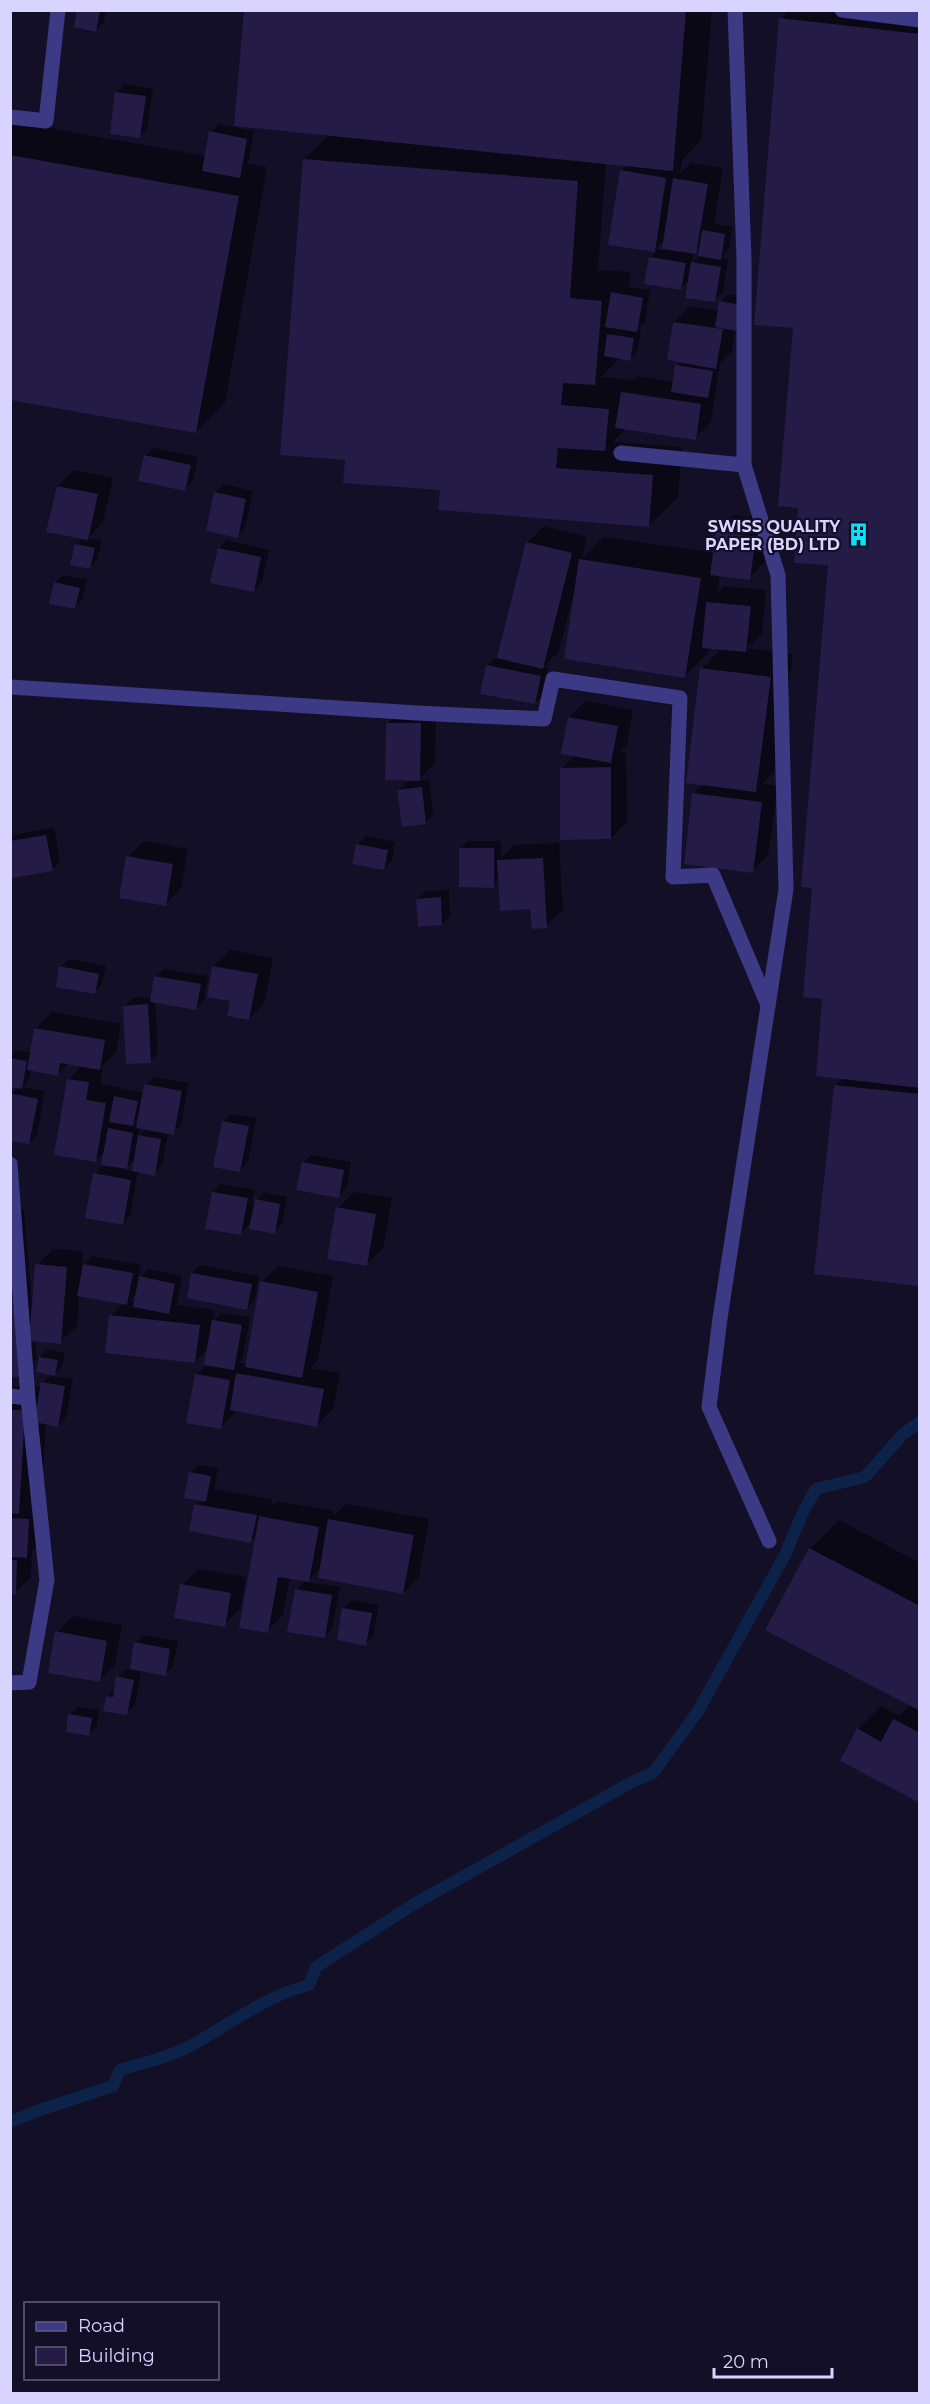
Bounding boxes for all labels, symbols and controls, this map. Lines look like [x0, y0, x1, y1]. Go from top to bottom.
place label: SWISS QUALITY PAPER (BD) LTD [705, 517, 841, 554]
building icon: SWISS QUALITY PAPER (BD) LTD [845, 522, 871, 548]
legend [24, 2302, 219, 2380]
text: Road [78, 2315, 125, 2337]
scale bar [714, 2341, 832, 2379]
text: Building [78, 2345, 155, 2367]
text: 20 m [723, 2351, 769, 2373]

